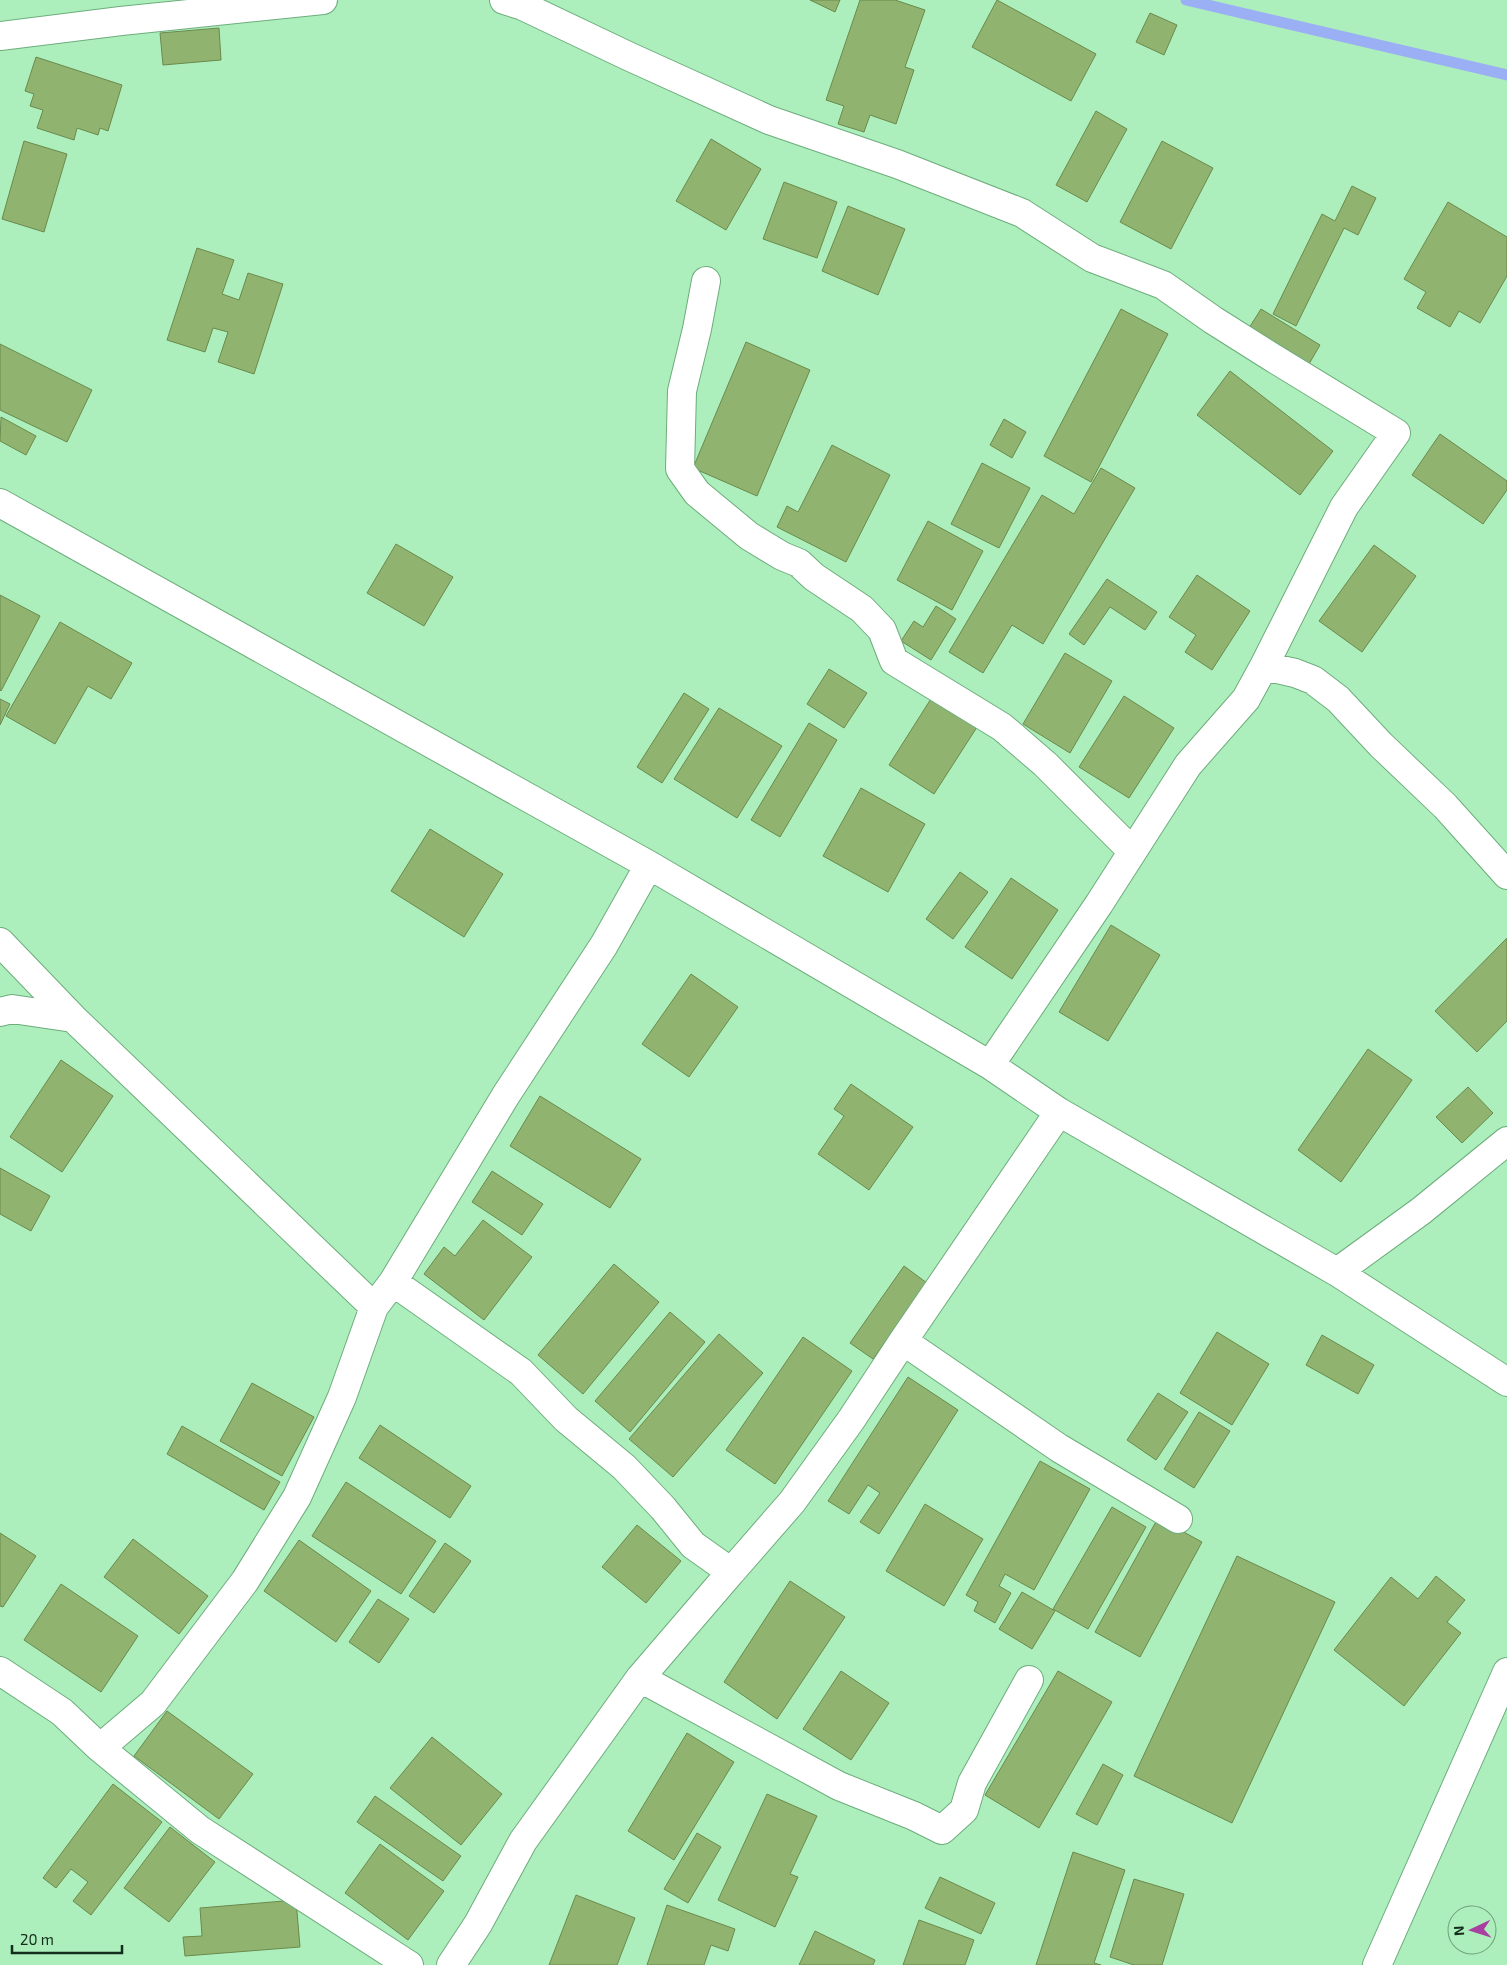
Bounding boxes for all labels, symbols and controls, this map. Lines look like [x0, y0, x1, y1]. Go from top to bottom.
north arrow [1447, 1905, 1497, 1955]
scale bar [12, 1922, 122, 1954]
text: N [1450, 1925, 1467, 1937]
text: 20 m [20, 1930, 54, 1948]

